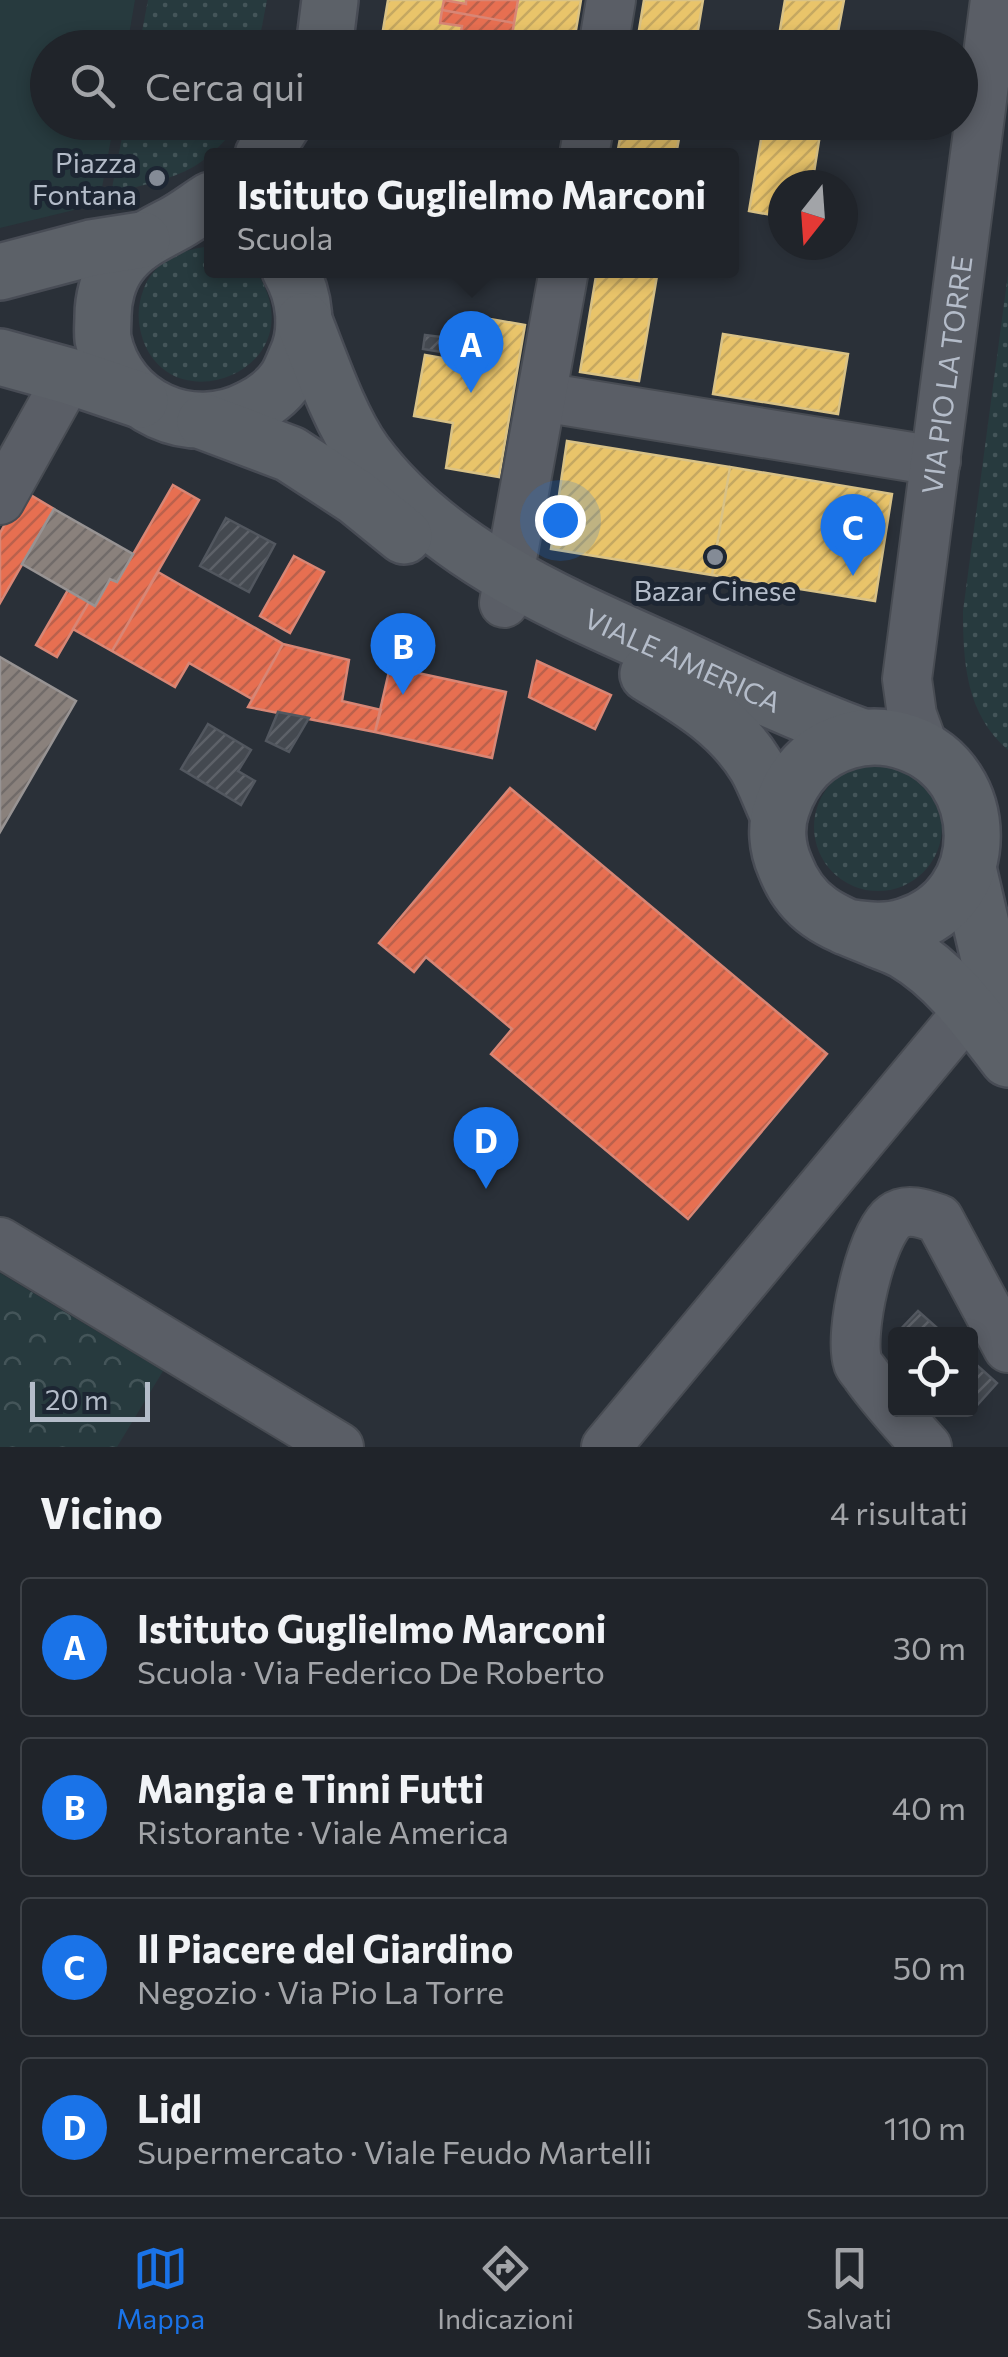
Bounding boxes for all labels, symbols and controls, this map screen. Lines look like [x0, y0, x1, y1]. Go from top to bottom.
search box [30, 30, 978, 140]
icon: search [65, 58, 120, 113]
text: Cerca qui [145, 62, 305, 109]
place label: Piazza Fontana [32, 145, 137, 211]
popup [204, 148, 739, 278]
marker: Piazza Fontana [146, 167, 168, 189]
text: Istituto Guglielmo Marconi [237, 170, 706, 217]
north arrow [768, 170, 858, 260]
text: Scuola [237, 217, 333, 257]
street label: VIA PIO LA TORRE [914, 254, 979, 496]
pin: A [438, 310, 504, 393]
pin: C [820, 494, 886, 576]
your location [535, 495, 586, 546]
marker: Bazar Cinese [704, 546, 726, 568]
place label: Bazar Cinese [634, 573, 796, 607]
street label: VIALE AMERICA [579, 600, 787, 719]
pin: B [370, 612, 436, 695]
pin: D [454, 1106, 518, 1189]
map controls [888, 1327, 978, 1417]
button: locate [888, 1327, 978, 1417]
scale bar [30, 1377, 150, 1422]
text: 20 m [45, 1382, 109, 1416]
text: Vicino [40, 1486, 163, 1538]
text: 4 risultati [830, 1492, 968, 1532]
text: Istituto Guglielmo Marconi [137, 1604, 606, 1651]
text: A [63, 1627, 86, 1667]
text: 30 m [893, 1627, 966, 1667]
text: Scuola · Via Federico De Roberto [137, 1651, 605, 1691]
text: Mangia e Tinni Futti [137, 1764, 484, 1811]
text: B [64, 1787, 85, 1827]
text: 40 m [892, 1787, 966, 1827]
text: Ristorante · Viale America [137, 1811, 509, 1851]
text: Il Piacere del Giardino [137, 1924, 513, 1971]
text: C [64, 1947, 85, 1987]
text: 50 m [893, 1947, 966, 1987]
text: Negozio · Via Pio La Torre [137, 1971, 504, 2011]
text: Lidl [137, 2084, 202, 2131]
text: D [63, 2107, 86, 2147]
text: 110 m [884, 2107, 966, 2147]
text: Supermercato · Viale Feudo Martelli [137, 2131, 652, 2171]
tab: Mappa [116, 2241, 205, 2335]
tab: Indicazioni [437, 2241, 574, 2335]
tab: Salvati [806, 2241, 892, 2335]

